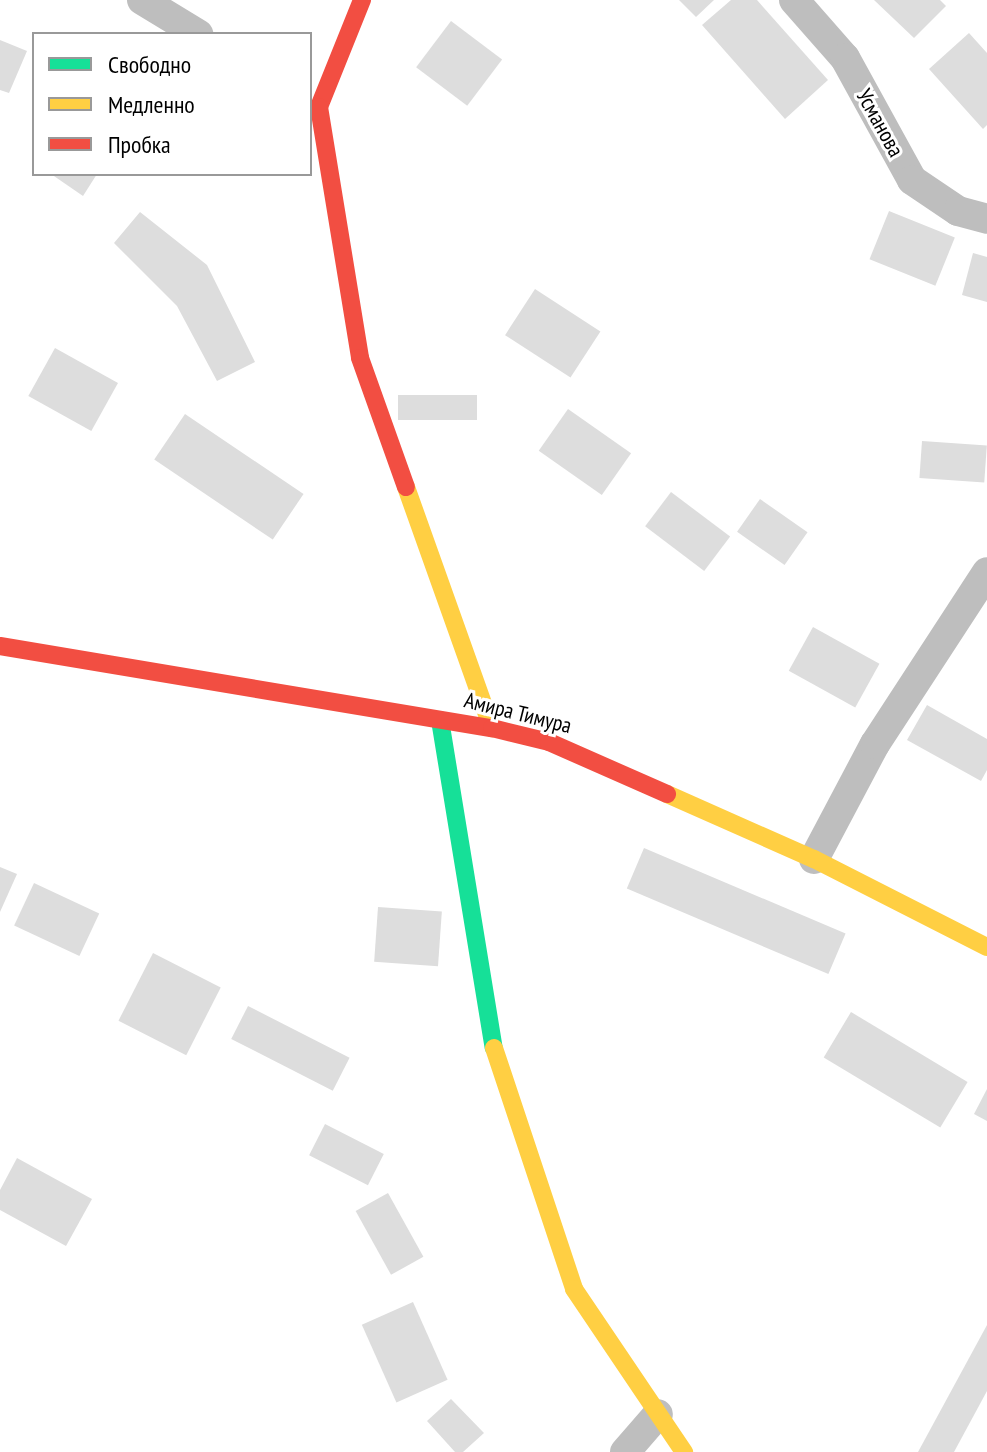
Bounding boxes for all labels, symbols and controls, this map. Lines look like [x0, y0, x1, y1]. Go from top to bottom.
legend [32, 32, 312, 176]
text: Свободно [108, 49, 191, 80]
street label: Усманова [851, 84, 909, 162]
text: Медленно [108, 89, 195, 120]
text: Пробка [108, 129, 171, 160]
street label: Амира Тимура [461, 687, 575, 739]

